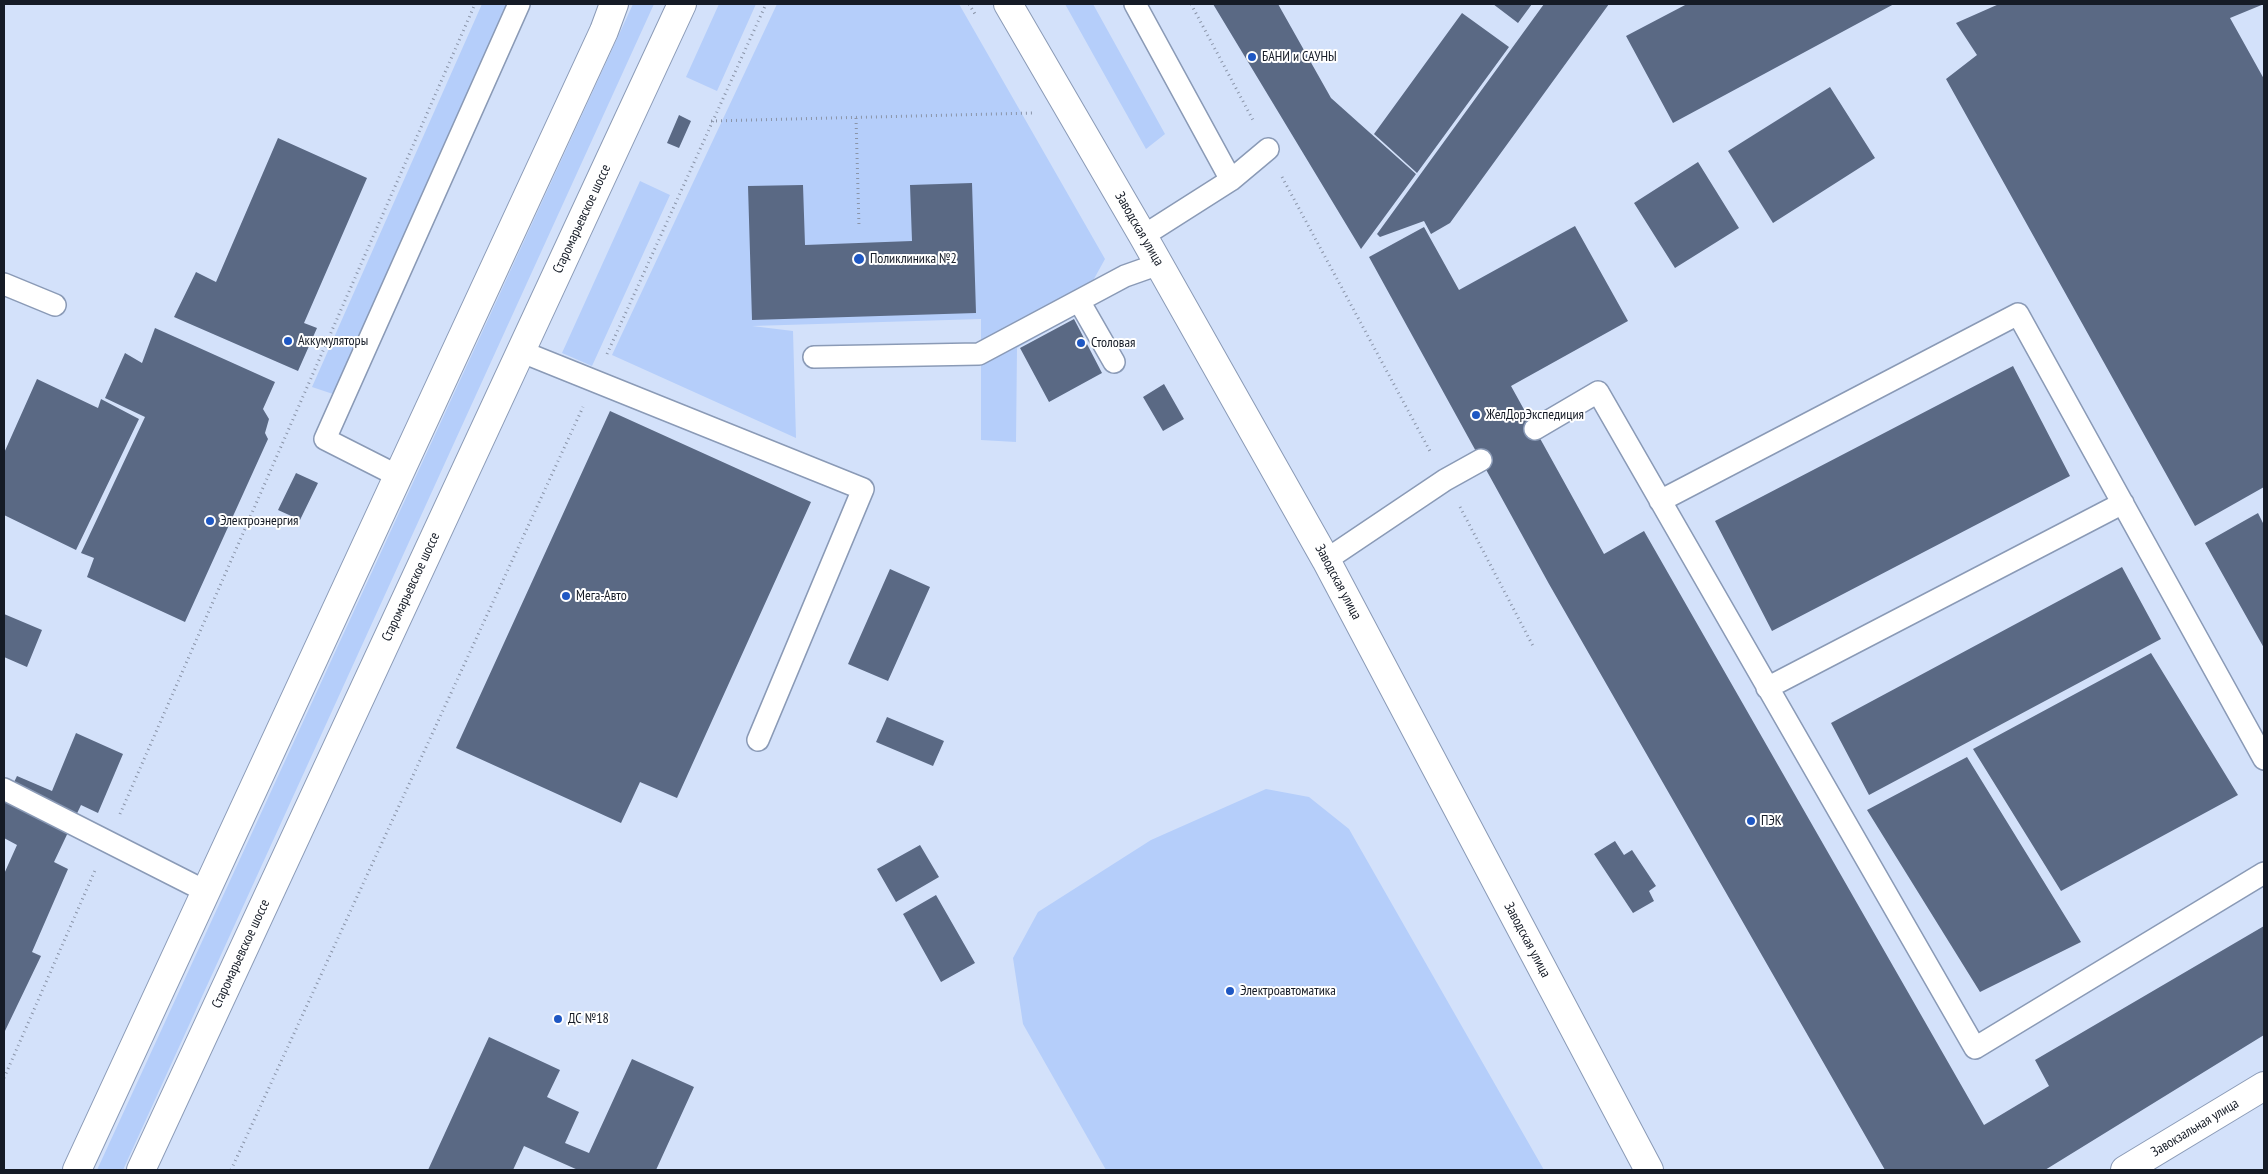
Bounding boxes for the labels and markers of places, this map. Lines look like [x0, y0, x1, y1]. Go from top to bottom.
place label: БАНИ и САУНЫ [1262, 49, 1337, 65]
marker: БАНИ и САУНЫ [1246, 51, 1258, 63]
place label: Поликлиника №2 [870, 251, 957, 267]
marker: Поликлиника №2 [852, 252, 866, 266]
place label: Аккумуляторы [298, 333, 368, 349]
marker: Аккумуляторы [282, 335, 294, 347]
place label: Столовая [1091, 335, 1135, 351]
marker: Столовая [1075, 337, 1087, 349]
place label: ЖелДорЭкспедиция [1486, 407, 1584, 423]
marker: ЖелДорЭкспедиция [1470, 409, 1482, 421]
place label: Электроэнергия [220, 513, 299, 529]
marker: Электроэнергия [204, 515, 216, 527]
place label: Мега-Авто [576, 588, 627, 604]
marker: Мега-Авто [560, 590, 572, 602]
place label: ПЭК [1761, 813, 1782, 829]
marker: ПЭК [1745, 815, 1757, 827]
place label: Электроавтоматика [1240, 983, 1336, 999]
marker: Электроавтоматика [1224, 985, 1236, 997]
place label: ДС №18 [568, 1011, 609, 1027]
marker: ДС №18 [552, 1013, 564, 1025]

